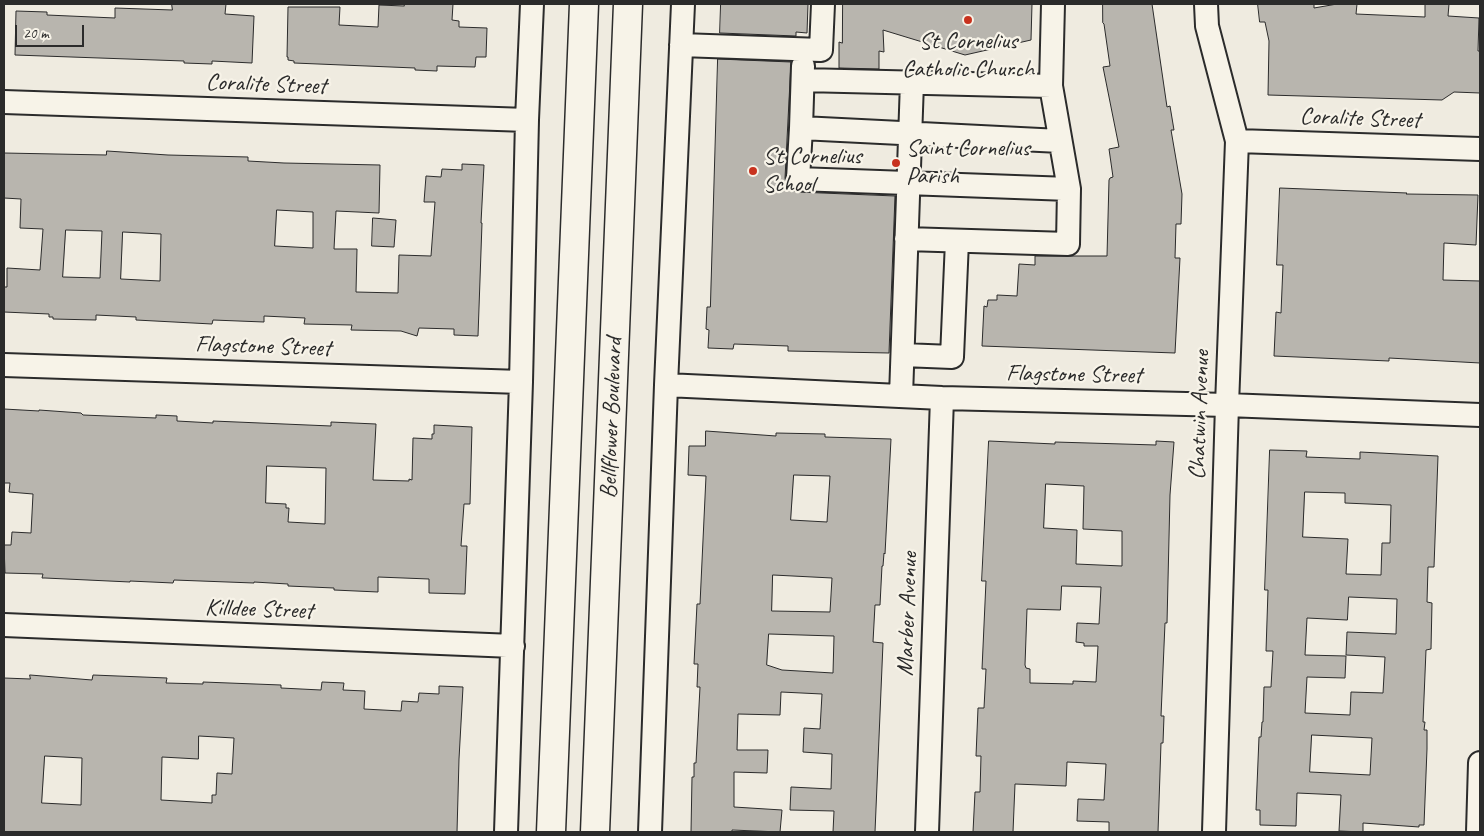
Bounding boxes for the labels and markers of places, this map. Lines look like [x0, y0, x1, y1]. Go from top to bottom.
marker: St Cornelius Catholic Church [962, 14, 974, 26]
place label: St Cornelius Catholic Church [902, 28, 1034, 84]
place label: Saint Cornelius Parish [906, 135, 1030, 191]
place label: St Cornelius School [763, 143, 862, 199]
marker: Saint Cornelius Parish [890, 157, 902, 169]
marker: St Cornelius School [747, 165, 759, 177]

